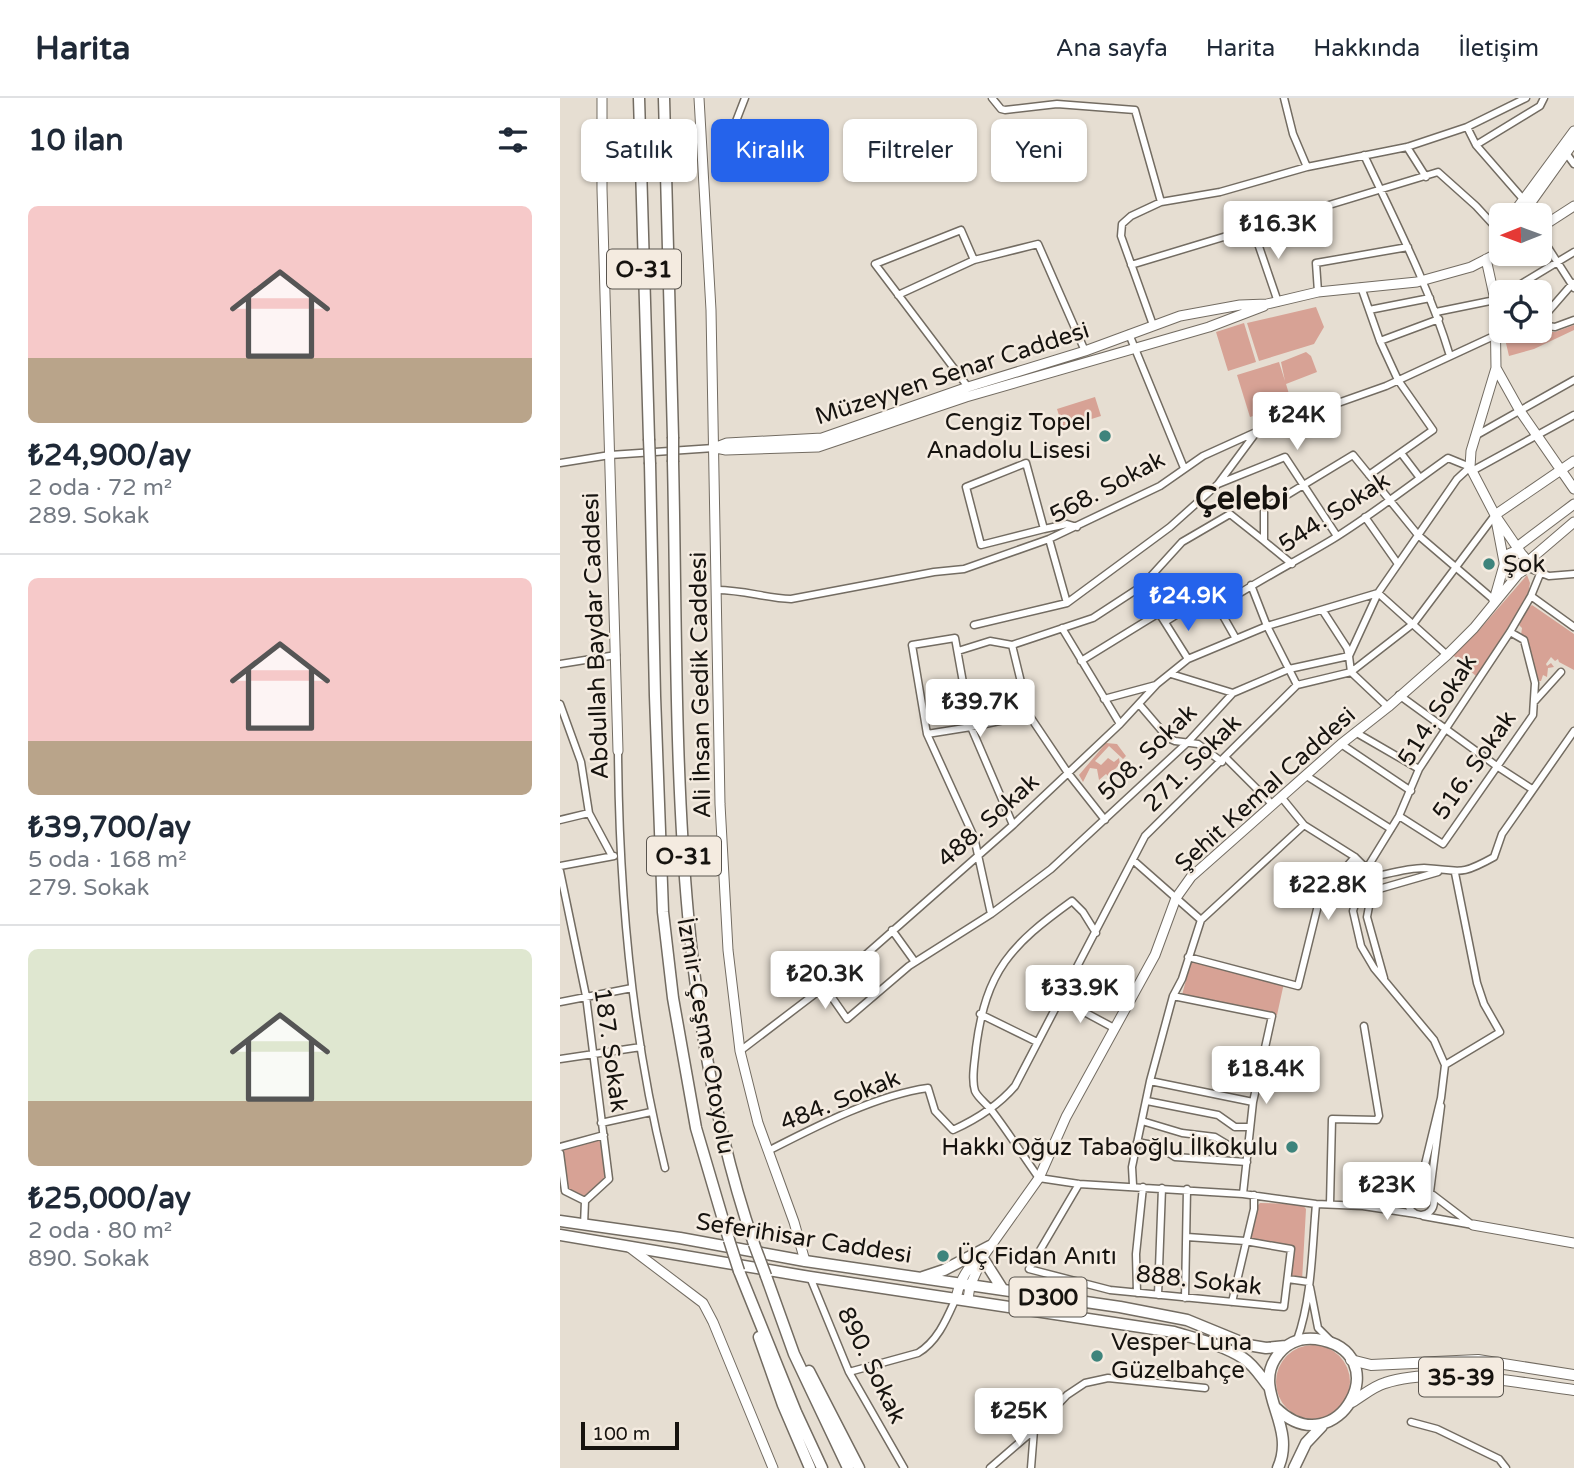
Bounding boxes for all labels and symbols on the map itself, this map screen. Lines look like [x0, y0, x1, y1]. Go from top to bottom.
pin: ₺16.3K [1221, 202, 1335, 261]
north arrow [1489, 203, 1552, 266]
road number: O-31 [607, 250, 681, 288]
street label: Müzeyyen Senar Caddesi [811, 315, 1093, 432]
pin: ₺24K [1256, 392, 1338, 452]
place label: Cengiz Topel Anadolu Lisesi [926, 408, 1091, 465]
marker: Cengiz Topel Anadolu Lisesi [1097, 428, 1113, 444]
street label: 568. Sokak [1045, 445, 1170, 530]
street label: 544. Sokak [1273, 466, 1395, 559]
district label: Çelebi [1195, 480, 1289, 518]
street label: Abdullah Baydar Caddesi [576, 492, 615, 780]
place label: Şok [1503, 550, 1545, 579]
street label: Ali İhsan Gedik Caddesi [684, 551, 717, 819]
marker: Şok [1481, 556, 1497, 572]
pin: ₺24.9K [1131, 574, 1245, 633]
street label: 514. Sokak [1392, 649, 1483, 772]
pin: ₺39.7K [923, 680, 1037, 739]
street label: 508. Sokak [1092, 698, 1203, 807]
street label: Şehit Kemal Caddesi [1169, 701, 1362, 878]
street label: 516. Sokak [1426, 705, 1523, 825]
street label: 271. Sokak [1137, 708, 1247, 818]
street label: 488. Sokak [932, 767, 1045, 873]
road number: O-31 [647, 836, 721, 876]
pin: ₺22.8K [1271, 862, 1385, 922]
street label: İzmir-Çeşme Otoyolu [670, 915, 741, 1157]
pin: ₺20.3K [768, 951, 882, 1011]
pin: ₺33.9K [1023, 965, 1137, 1025]
street label: 187. Sokak [587, 986, 634, 1114]
pin: ₺18.4K [1209, 1046, 1323, 1106]
street label: 484. Sokak [776, 1063, 904, 1138]
place label: Hakkı Oğuz Tabaoğlu İlkokulu [941, 1133, 1278, 1162]
marker: Hakkı Oğuz Tabaoğlu İlkokulu [1284, 1139, 1300, 1155]
pin: ₺23K [1346, 1162, 1428, 1222]
street label: Seferihisar Caddesi [694, 1207, 914, 1270]
place label: Üç Fidan Anıtı [957, 1242, 1117, 1271]
marker: Üç Fidan Anıtı [935, 1248, 951, 1264]
street label: 888. Sokak [1135, 1259, 1263, 1302]
road number: D300 [1009, 1278, 1086, 1316]
street label: 890. Sokak [831, 1302, 912, 1428]
place label: Vesper Luna Güzelbahçe [1111, 1328, 1252, 1385]
marker: Vesper Luna Güzelbahçe [1089, 1348, 1105, 1364]
road number: 35-39 [1419, 1358, 1503, 1396]
pin: ₺25K [978, 1388, 1060, 1448]
scale bar [581, 1419, 679, 1451]

